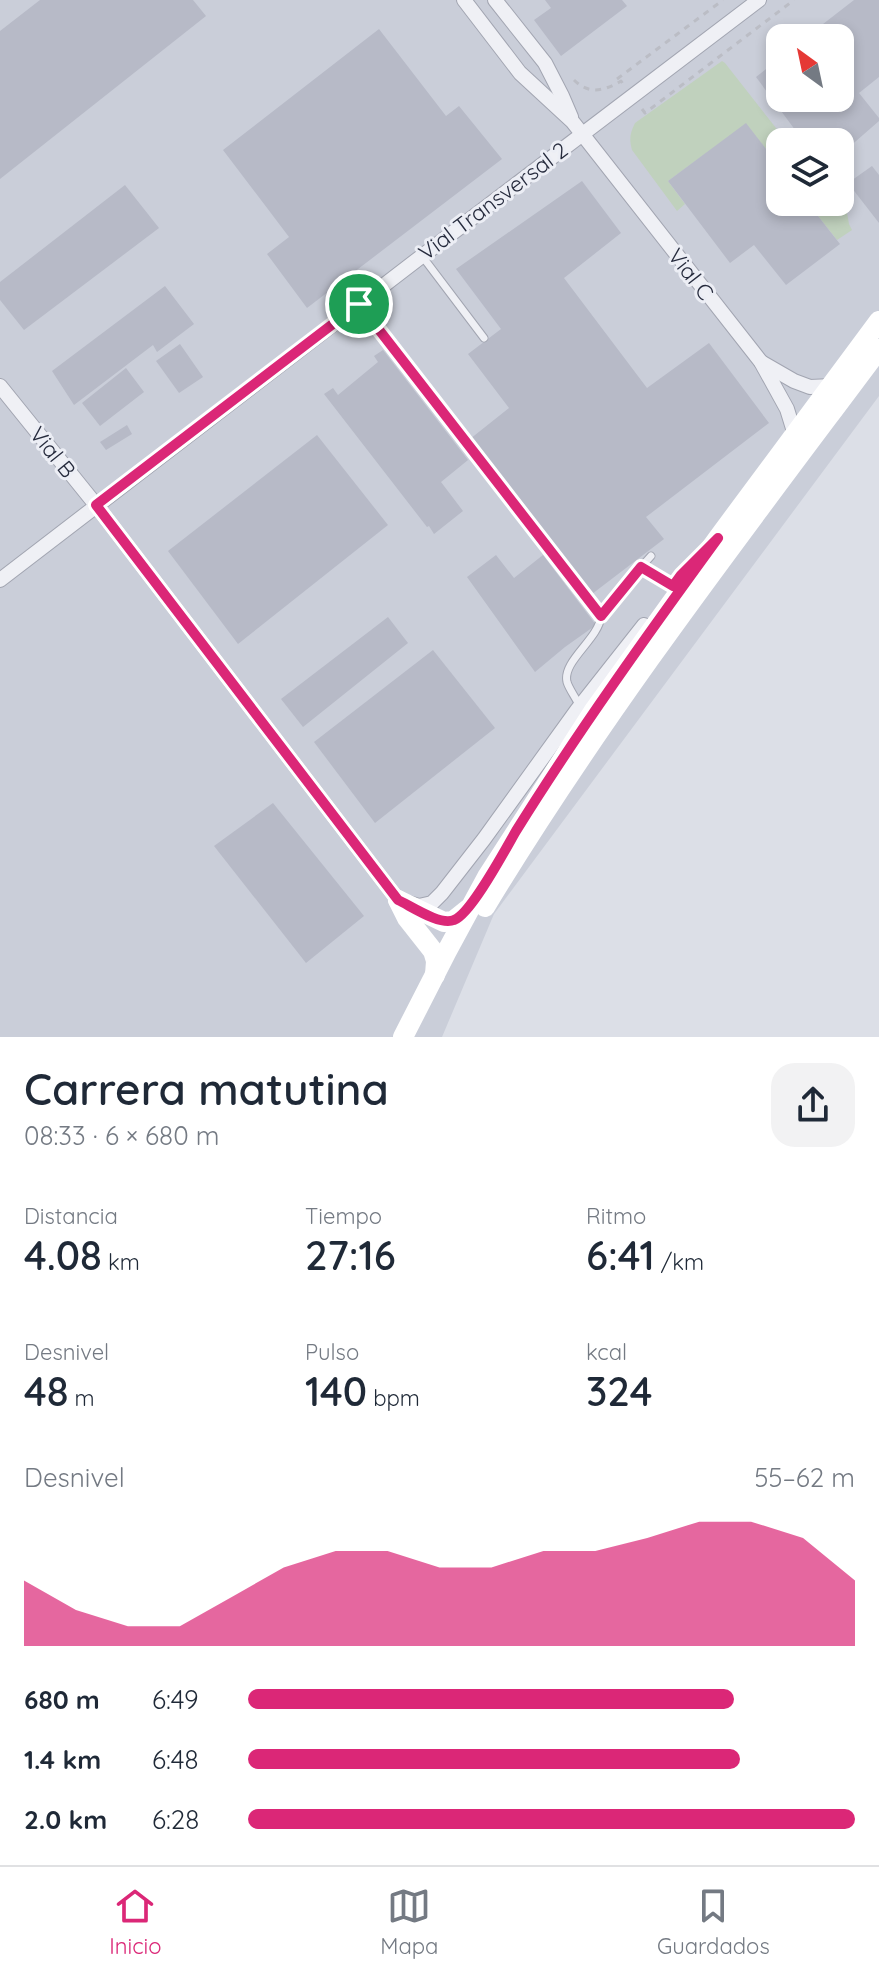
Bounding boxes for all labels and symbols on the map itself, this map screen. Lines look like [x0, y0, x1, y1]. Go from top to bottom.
north arrow [766, 24, 854, 112]
street label: Vial Transversal 2 [413, 136, 573, 266]
street label: Vial C [662, 242, 720, 306]
pin [325, 270, 393, 338]
street label: Vial B [24, 421, 82, 483]

